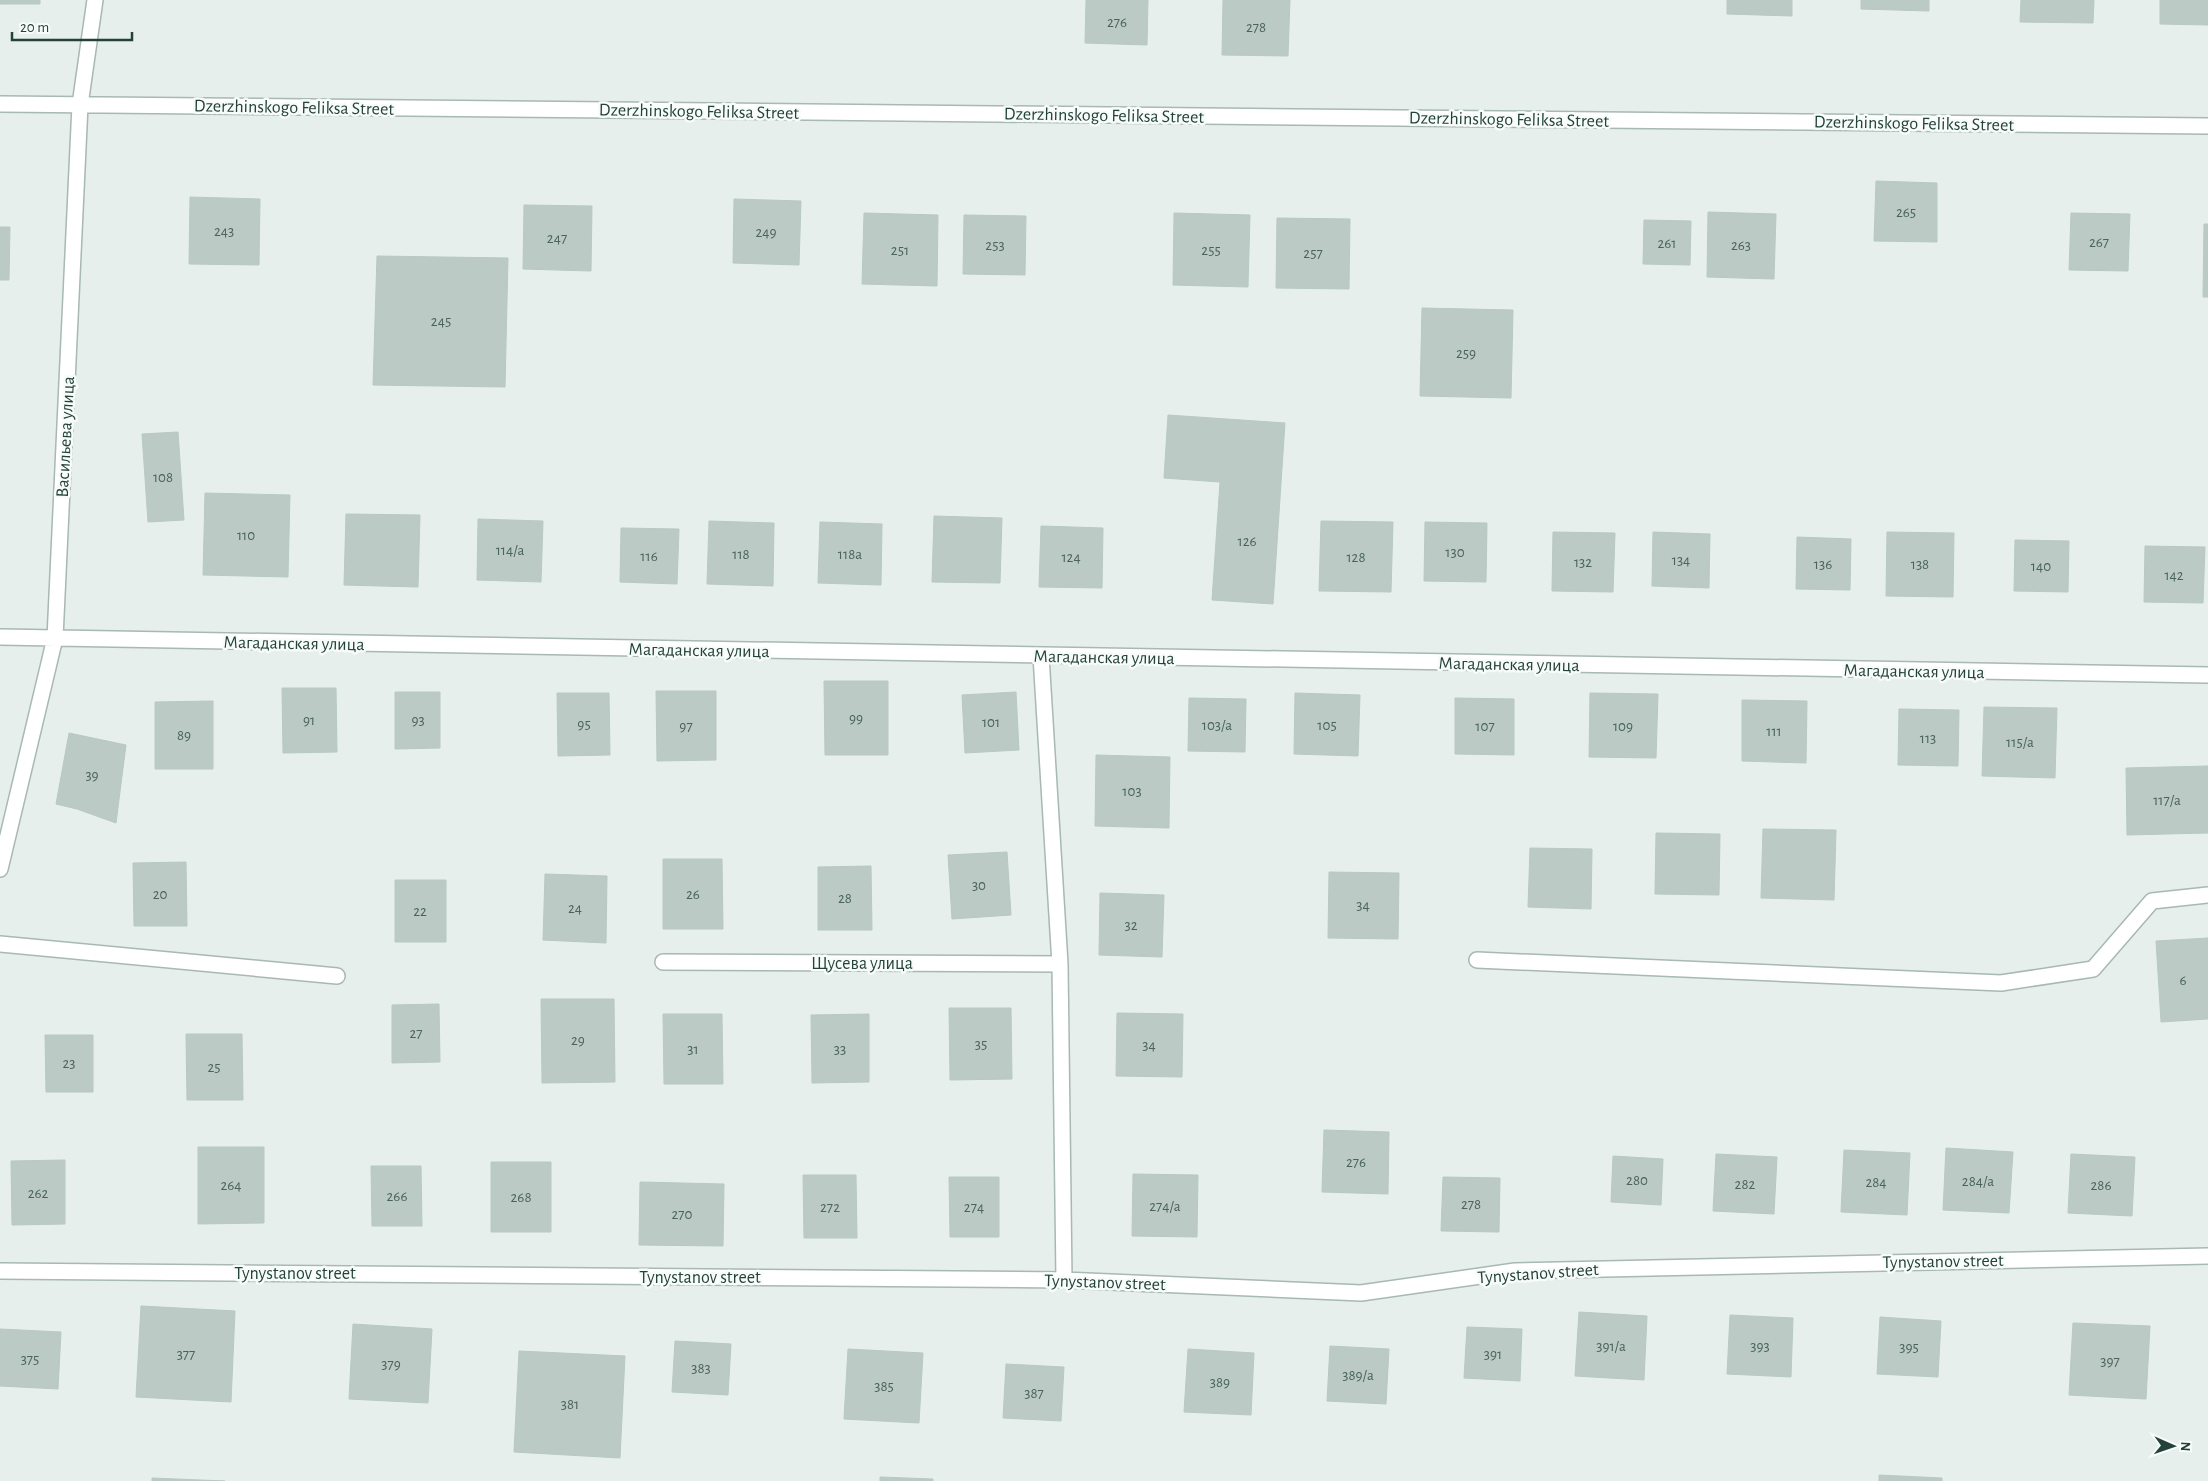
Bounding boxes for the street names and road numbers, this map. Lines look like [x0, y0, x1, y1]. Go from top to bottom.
street label: Dzerzhinskogo Feliksa Street [194, 97, 394, 119]
street label: Dzerzhinskogo Feliksa Street [599, 101, 799, 123]
street label: Dzerzhinskogo Feliksa Street [1004, 105, 1204, 127]
street label: Dzerzhinskogo Feliksa Street [1409, 109, 1609, 131]
street label: Dzerzhinskogo Feliksa Street [1814, 113, 2014, 135]
street label: Васильева улица [54, 376, 78, 498]
street label: Магаданская улица [223, 634, 365, 654]
street label: Магаданская улица [628, 641, 770, 661]
street label: Магаданская улица [1033, 648, 1175, 668]
street label: Магаданская улица [1438, 655, 1580, 675]
street label: Магаданская улица [1843, 662, 1985, 682]
street label: Щусева улица [811, 955, 913, 973]
street label: Tynystanov street [1882, 1252, 2004, 1272]
street label: Tynystanov street [1477, 1261, 1600, 1287]
street label: Tynystanov street [234, 1265, 356, 1283]
street label: Tynystanov street [639, 1269, 761, 1287]
street label: Tynystanov street [1044, 1272, 1166, 1294]

